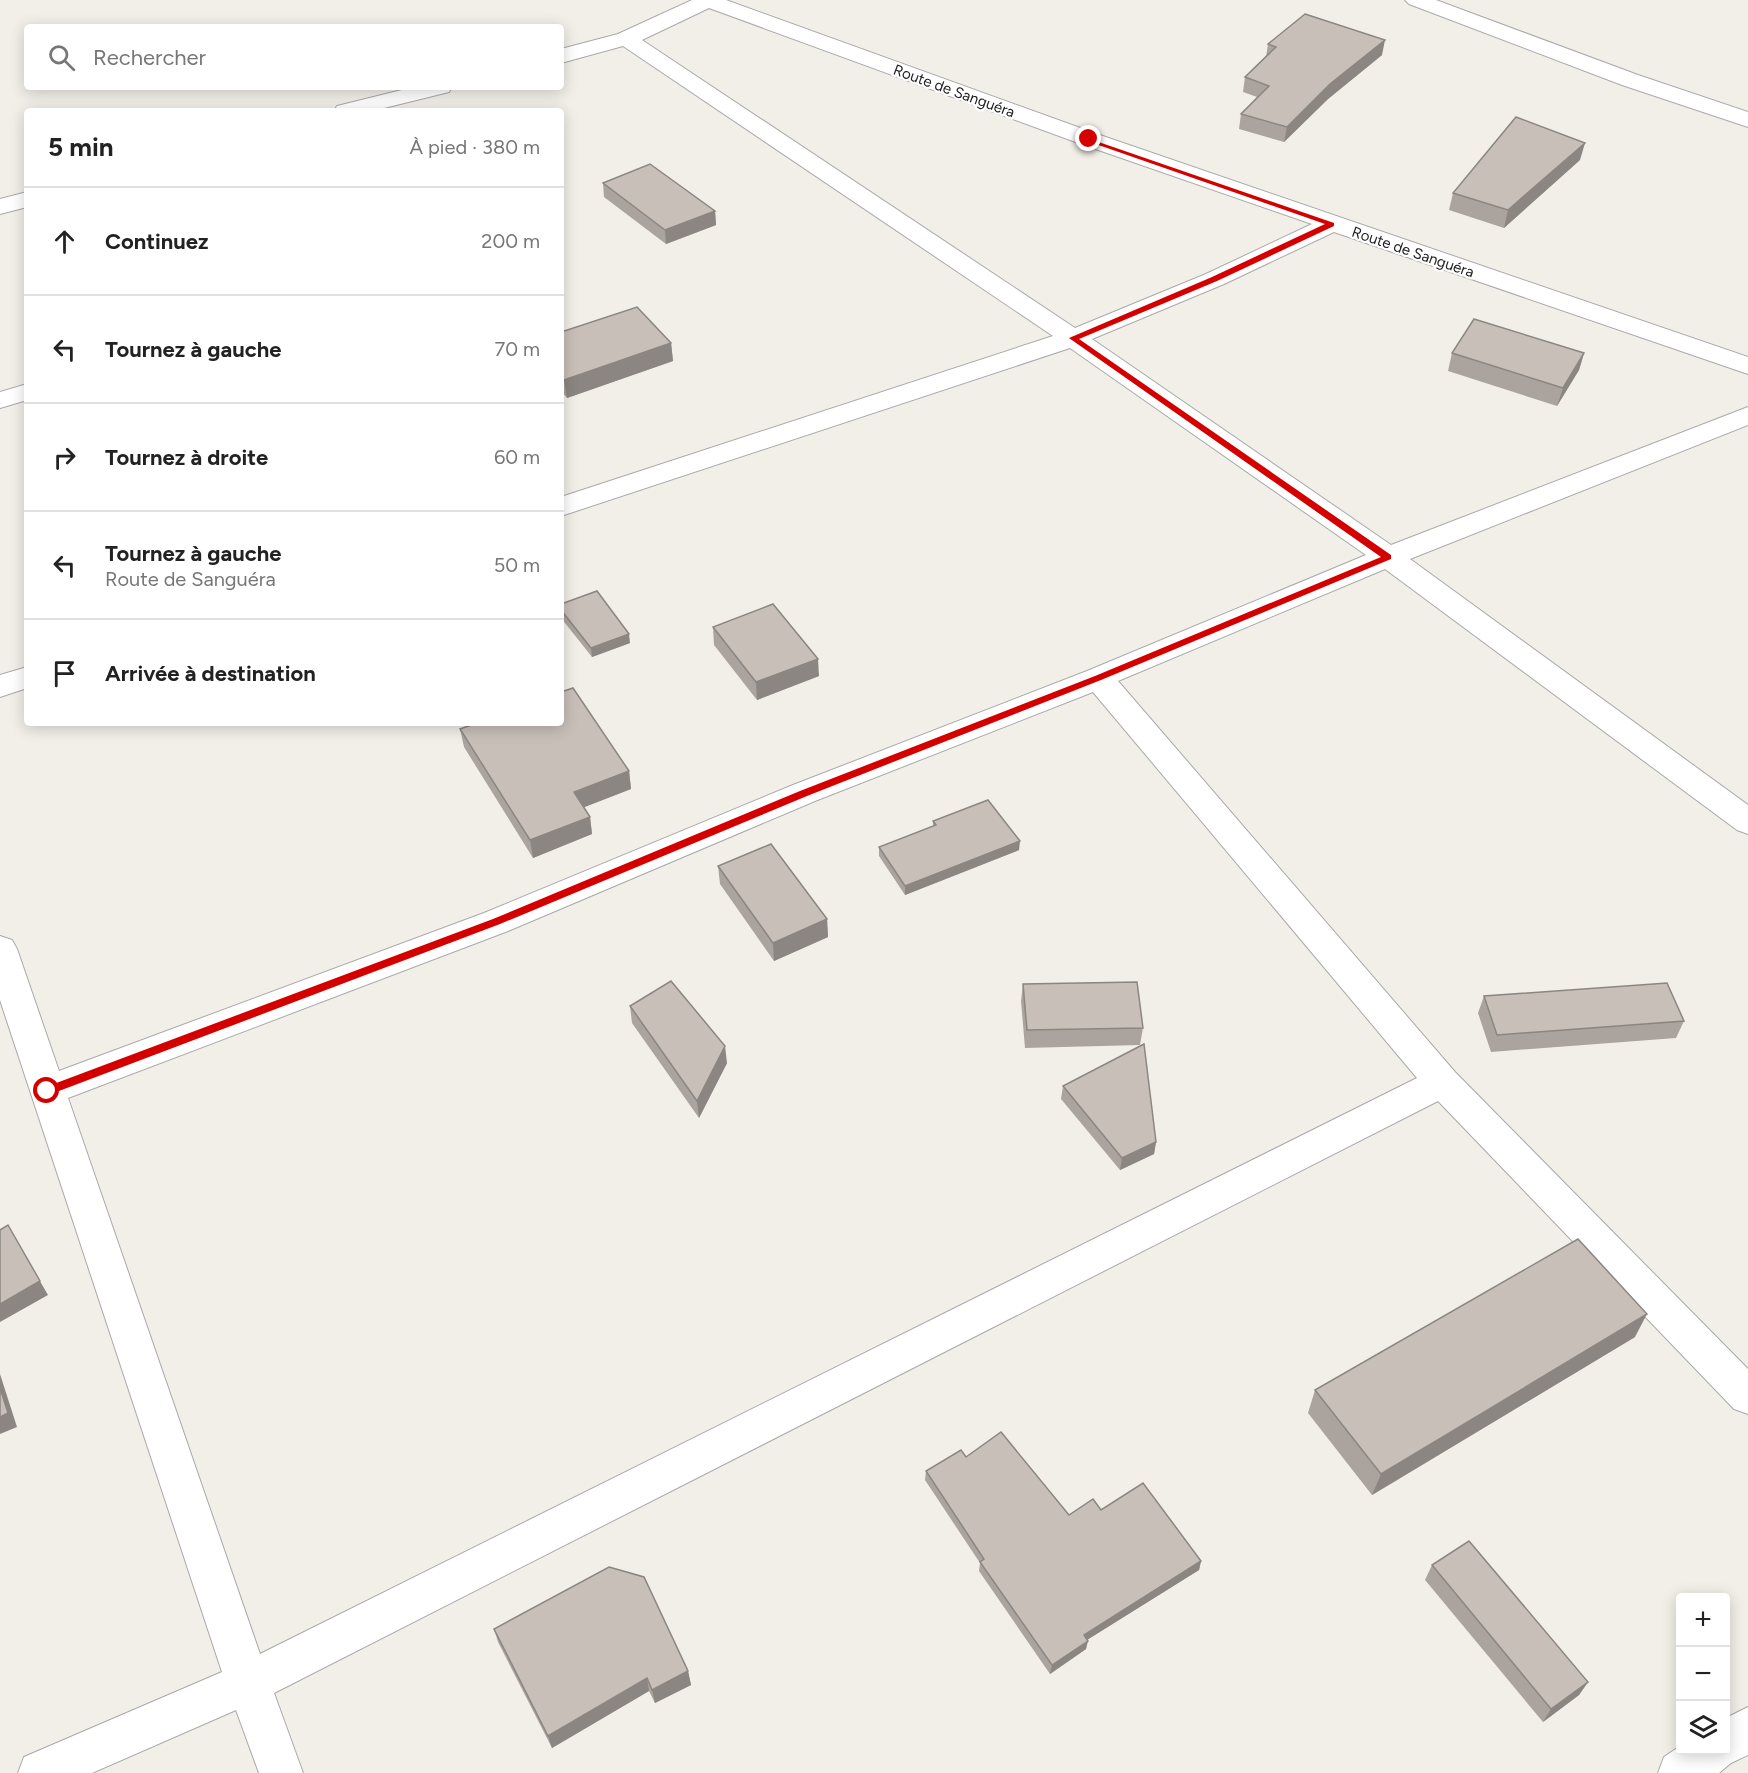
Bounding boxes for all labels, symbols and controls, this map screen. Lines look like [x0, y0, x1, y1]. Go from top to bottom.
search box [24, 24, 564, 90]
icon: search [45, 41, 78, 74]
text: Rechercher [93, 44, 206, 71]
street label: Route de Sanguéra [891, 61, 1017, 121]
route end [1075, 125, 1101, 151]
text: 5 min [48, 131, 114, 163]
text: À pied · 380 m [410, 135, 540, 159]
street label: Route de Sanguéra [1350, 223, 1476, 281]
icon: ahead [48, 225, 81, 258]
text: Continuez [105, 228, 209, 255]
text: 200 m [481, 229, 540, 253]
icon: left [48, 333, 81, 366]
text: Tournez à gauche [105, 336, 281, 363]
text: 70 m [494, 337, 540, 361]
icon: right [48, 441, 81, 474]
text: Tournez à droite [105, 444, 268, 471]
text: 60 m [494, 445, 540, 469]
text: Tournez à gauche [105, 540, 281, 567]
icon: left [48, 549, 81, 582]
text: 50 m [494, 553, 540, 577]
text: Route de Sanguéra [105, 567, 276, 591]
icon: arrive [48, 657, 81, 690]
text: Arrivée à destination [105, 660, 316, 687]
route start [33, 1077, 59, 1103]
map controls [1676, 1593, 1730, 1755]
button: + [1676, 1593, 1730, 1647]
button: − [1676, 1647, 1730, 1701]
button: layers [1676, 1701, 1730, 1755]

